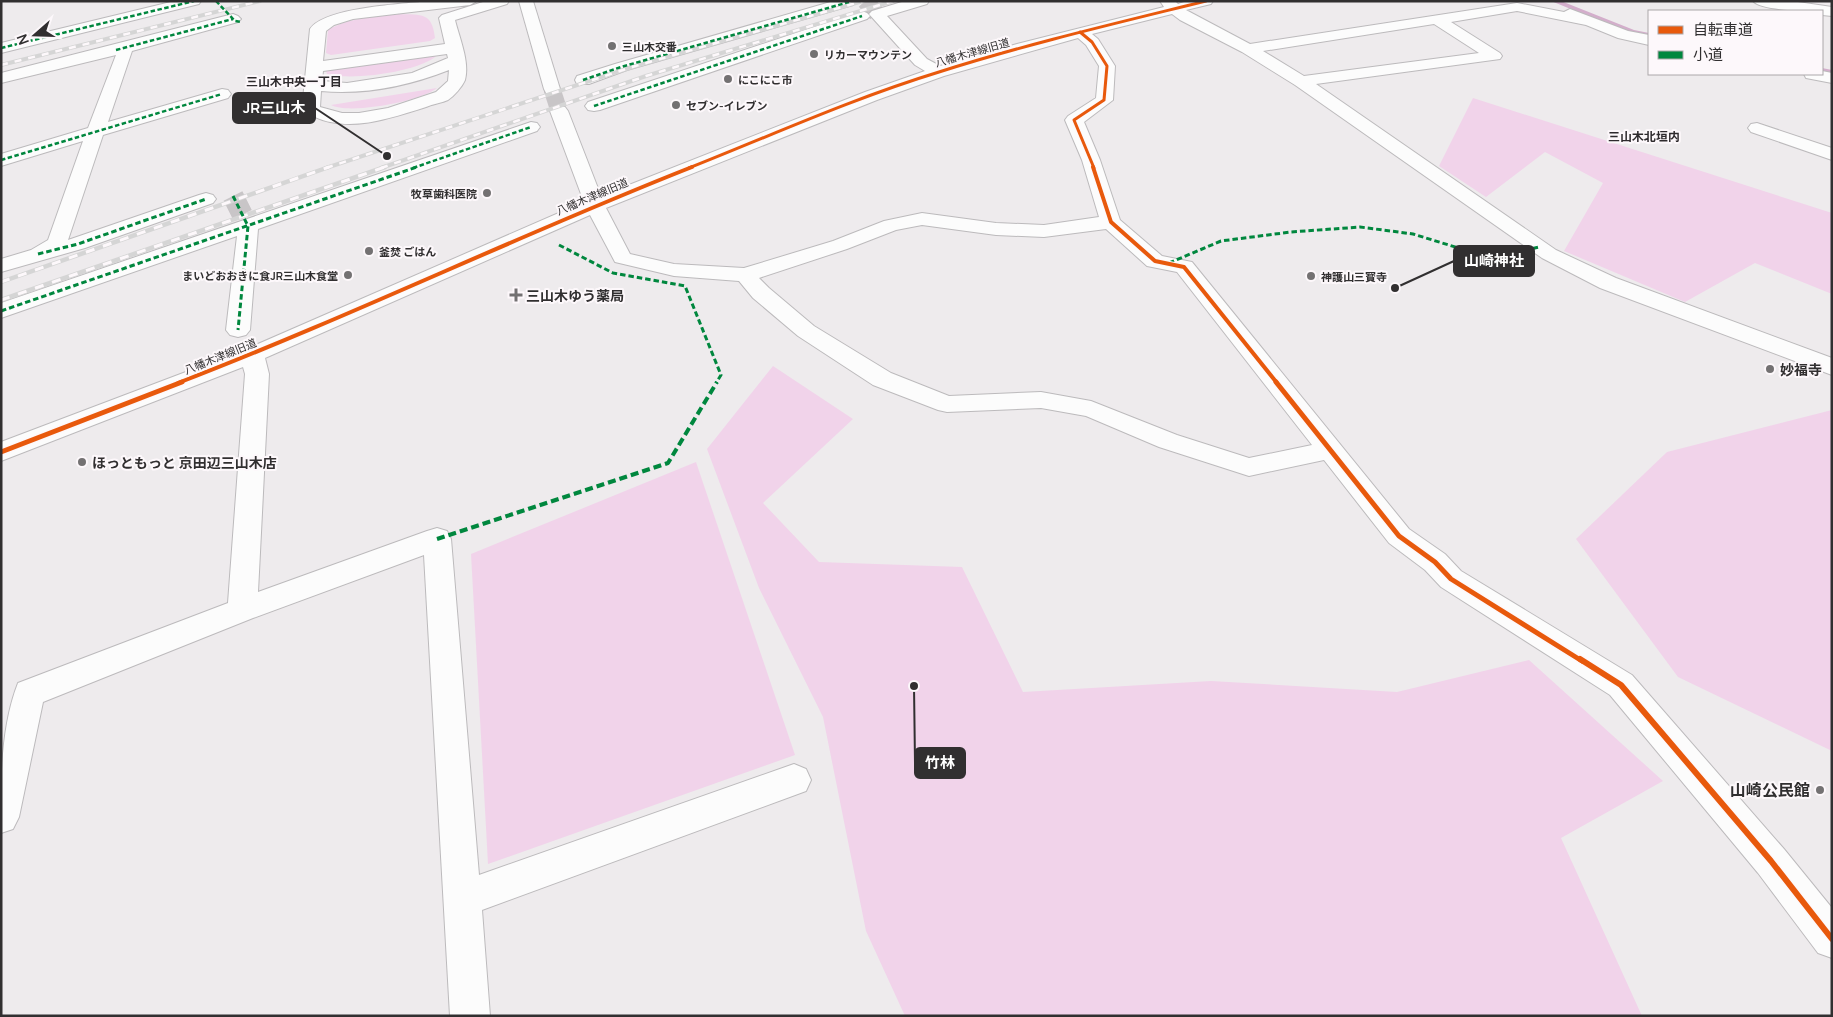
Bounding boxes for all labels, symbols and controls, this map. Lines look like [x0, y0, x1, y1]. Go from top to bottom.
north arrow [10, 10, 60, 60]
legend [1648, 10, 1823, 75]
text: 自転車道 [1693, 19, 1753, 40]
text: N [12, 32, 33, 48]
street label: 八幡木津線旧道 [933, 34, 1011, 70]
place label: 三山木交番 [622, 39, 677, 54]
marker: 三山木交番 [606, 40, 618, 52]
text: 小道 [1693, 44, 1723, 65]
place label: リカーマウンテン [824, 47, 912, 62]
marker: リカーマウンテン [808, 48, 820, 60]
place label: にこにこ市 [738, 72, 793, 87]
district label: 三山木中央一丁目 [246, 73, 342, 90]
marker: にこにこ市 [722, 73, 734, 85]
callout: JR三山木 [233, 93, 315, 123]
text: JR三山木 [243, 97, 305, 118]
place label: セブン-イレブン [686, 98, 768, 113]
marker: セブン-イレブン [670, 99, 682, 111]
district label: 三山木北垣内 [1608, 128, 1680, 145]
street label: 八幡木津線旧道 [554, 174, 630, 218]
place label: 牧草歯科医院 [410, 186, 477, 201]
marker: 牧草歯科医院 [481, 187, 493, 199]
place label: 釜焚 ごはん [379, 244, 436, 259]
marker: 釜焚 ごはん [363, 245, 375, 257]
callout: 山崎神社 [1454, 246, 1534, 276]
text: 山崎神社 [1464, 250, 1524, 271]
place label: まいどおおきに食JR三山木食堂 [182, 268, 338, 283]
marker: まいどおおきに食JR三山木食堂 [342, 269, 354, 281]
place label: 神護山三寳寺 [1321, 269, 1387, 284]
marker: 神護山三寳寺 [1305, 270, 1317, 282]
place label: 三山木ゆう薬局 [526, 286, 624, 305]
marker: 三山木ゆう薬局 [510, 289, 522, 301]
street label: 八幡木津線旧道 [181, 335, 259, 377]
place label: 妙福寺 [1780, 360, 1822, 379]
marker: 妙福寺 [1764, 363, 1776, 375]
place label: ほっともっと 京田辺三山木店 [92, 453, 277, 472]
marker: ほっともっと 京田辺三山木店 [76, 456, 88, 468]
callout: 竹林 [915, 748, 965, 778]
text: 竹林 [925, 752, 955, 773]
place label: 山崎公民館 [1730, 779, 1810, 801]
marker: 山崎公民館 [1814, 784, 1826, 796]

